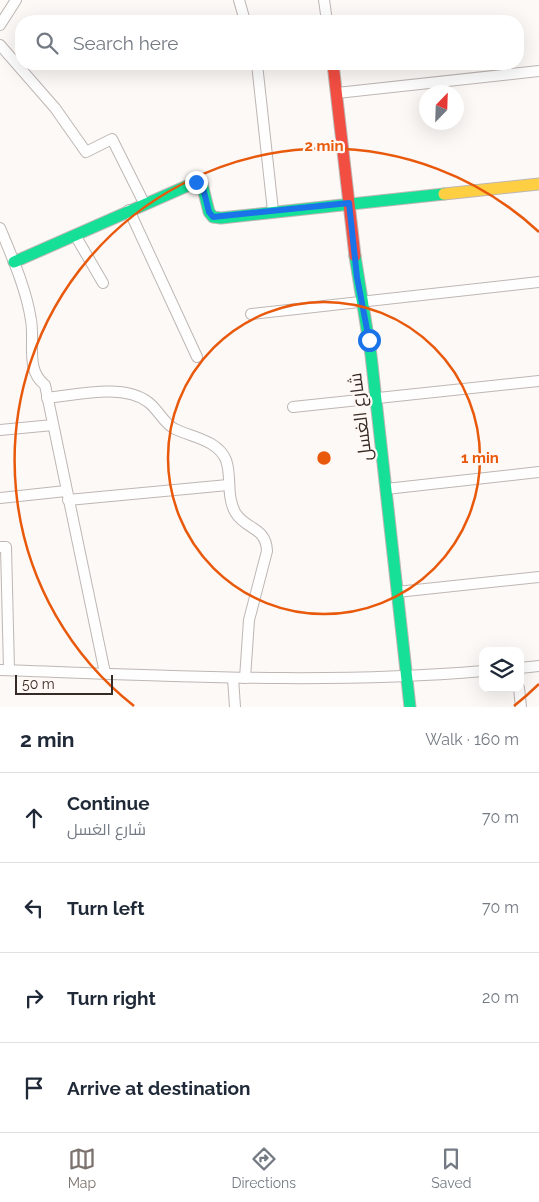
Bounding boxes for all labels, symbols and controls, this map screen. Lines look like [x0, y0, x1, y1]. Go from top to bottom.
search box [15, 15, 524, 70]
icon: search [33, 29, 61, 57]
text: Search here [73, 32, 179, 54]
north arrow [419, 85, 464, 130]
text: 2 min [305, 137, 343, 155]
route end [185, 171, 208, 194]
route start [358, 329, 381, 352]
street label: شارع الغسل [344, 371, 378, 462]
centre of rings [315, 449, 333, 467]
text: 1 min [461, 449, 499, 467]
map controls [479, 647, 524, 692]
button: layers [479, 647, 524, 692]
scale bar [15, 672, 112, 695]
text: 50 m [22, 676, 55, 692]
text: 2 min [20, 727, 74, 752]
text: Walk · 160 m [425, 730, 519, 749]
text: Continue [67, 792, 150, 814]
icon: ahead [20, 804, 48, 832]
text: 70 m [482, 808, 519, 827]
text: شارع الغسل [67, 820, 146, 839]
icon: left [20, 894, 48, 922]
text: Turn left [67, 897, 144, 919]
text: 70 m [482, 898, 519, 917]
icon: right [20, 984, 48, 1012]
text: Turn right [67, 987, 156, 1009]
text: 20 m [482, 988, 519, 1007]
icon: arrive [20, 1074, 48, 1102]
text: Arrive at destination [67, 1077, 251, 1099]
tab: Map [68, 1145, 96, 1191]
tab: Directions [231, 1145, 296, 1191]
tab: Saved [431, 1145, 471, 1191]

